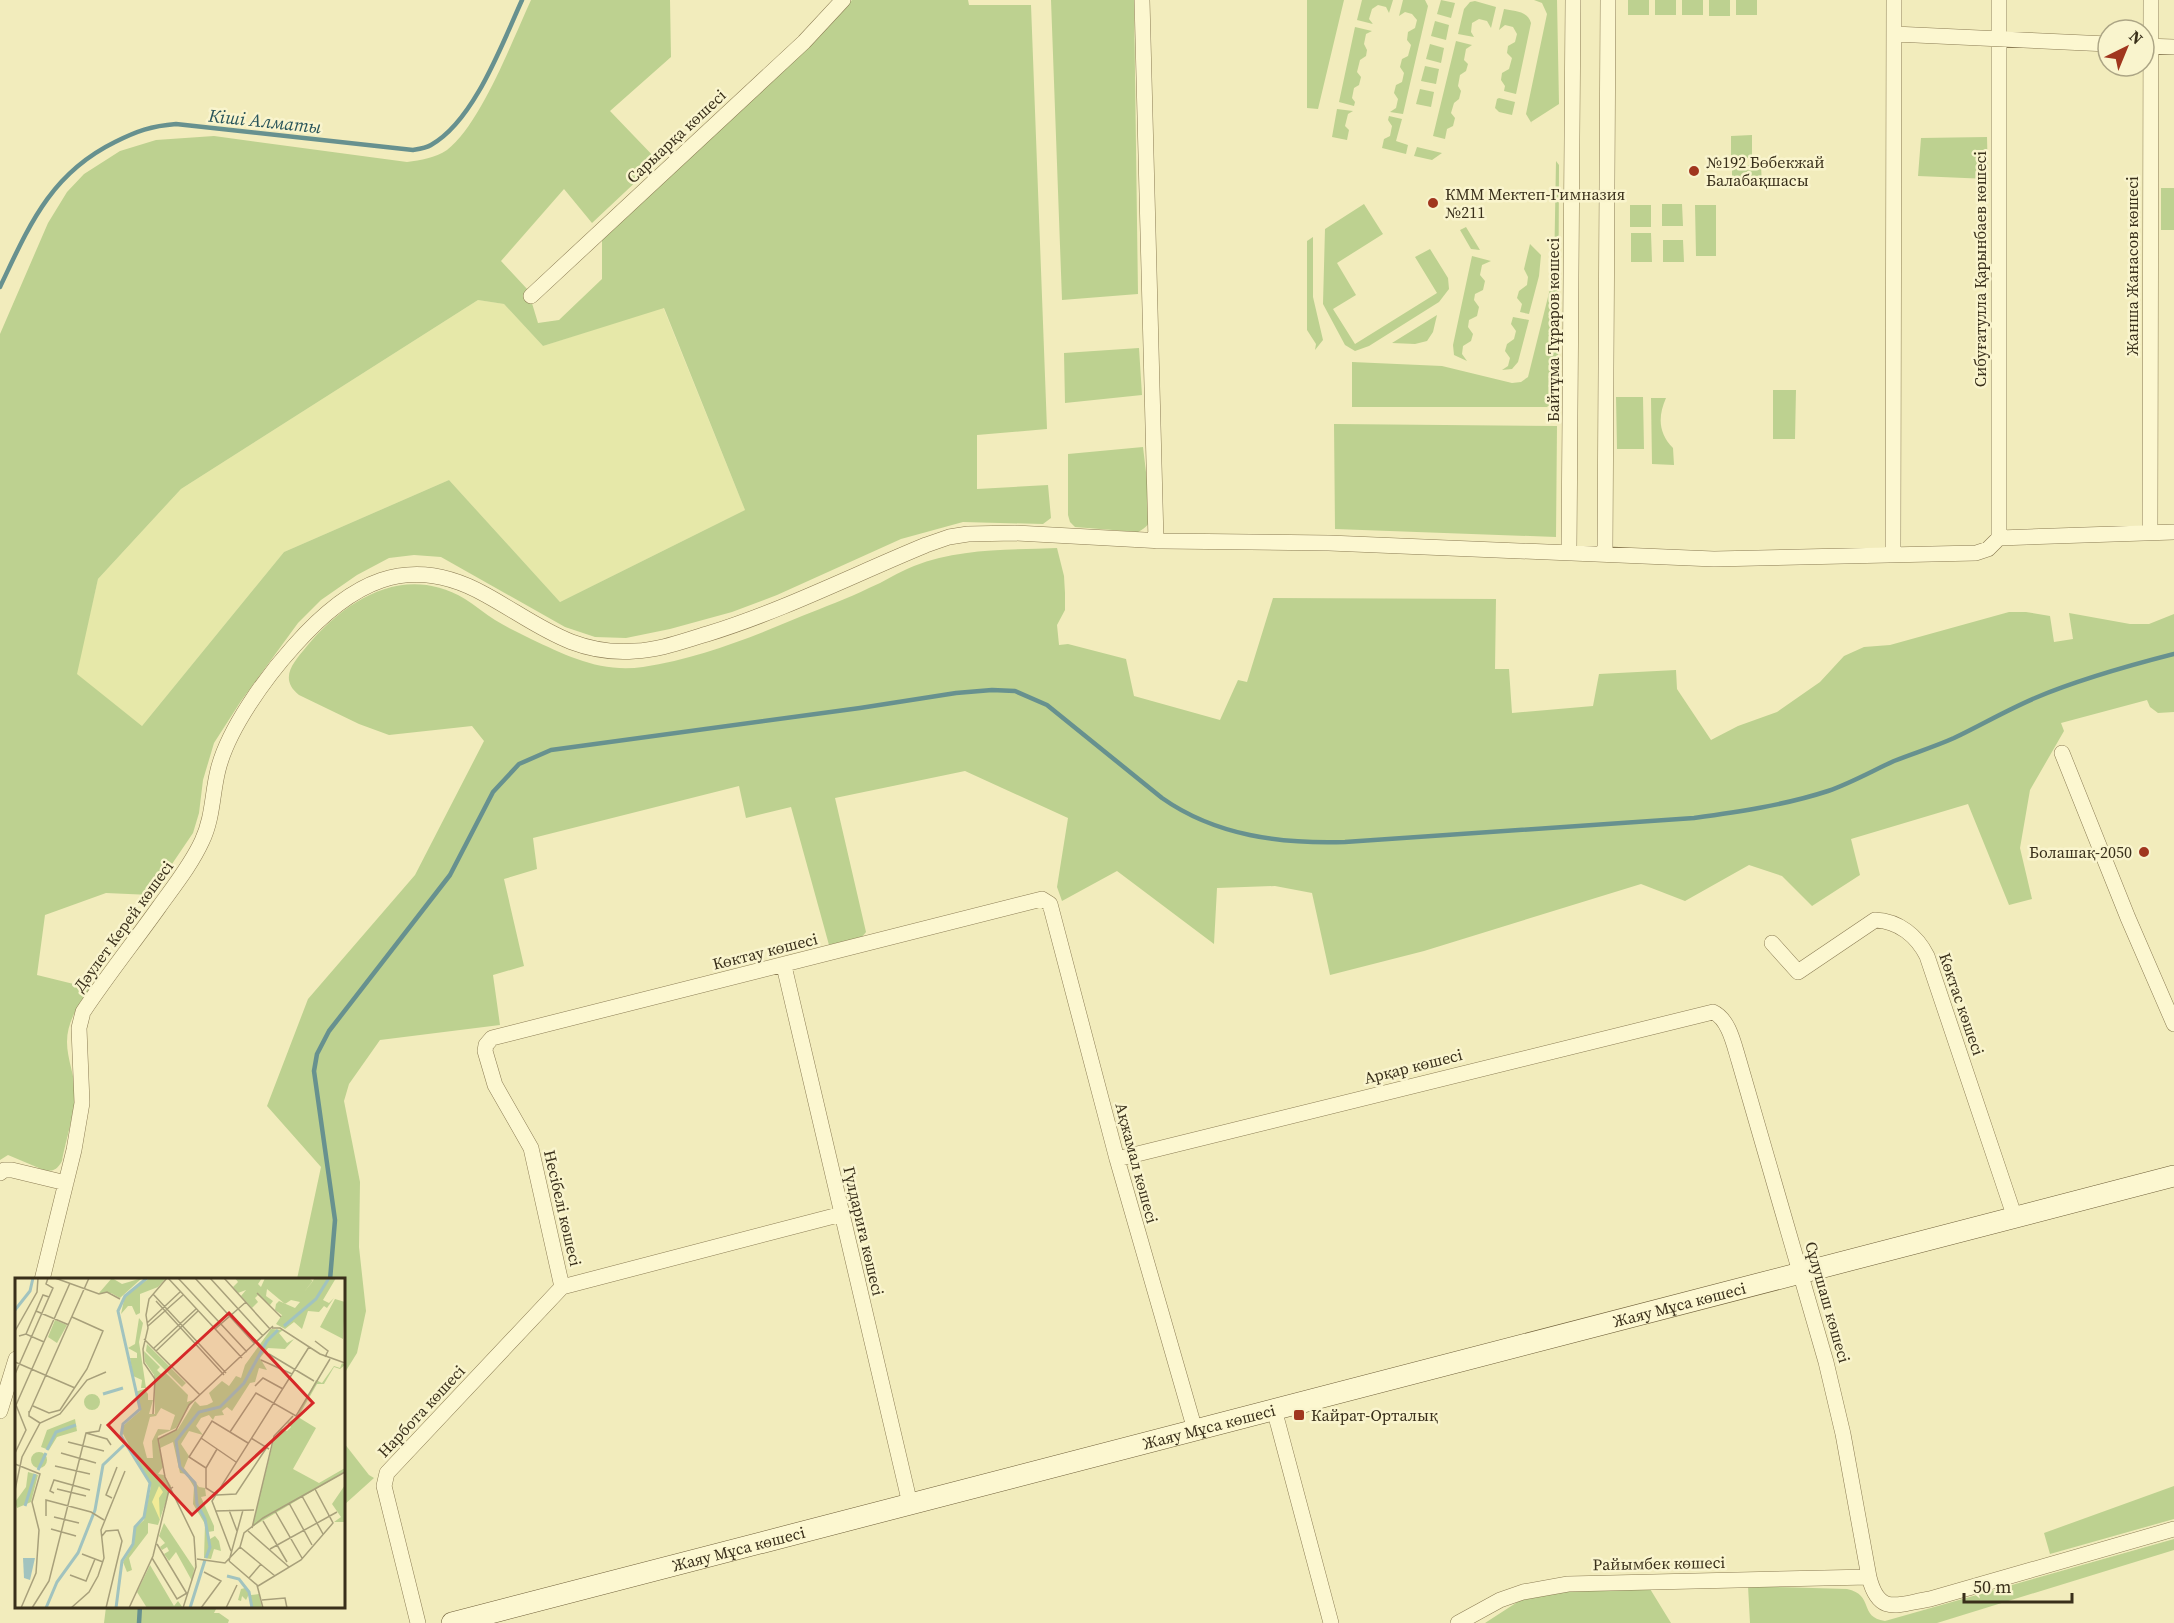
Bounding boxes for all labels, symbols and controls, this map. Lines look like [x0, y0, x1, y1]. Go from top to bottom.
north arrow [2096, 18, 2156, 78]
text: N [2124, 25, 2148, 49]
street label: Сарыарқа көшесі [621, 84, 731, 188]
water label: Кіші Алматы [206, 103, 323, 139]
place label: №192 Бөбекжай Балабақшасы [1706, 151, 1825, 191]
street label: Сибуғатулла Қарынбаев көшесі [1969, 151, 1991, 387]
marker: №192 Бөбекжай Балабақшасы [1687, 164, 1701, 178]
street label: Жанша Жанасов көшесі [2121, 176, 2143, 356]
place label: КММ Мектеп-Гимназия №211 [1445, 183, 1625, 223]
marker: КММ Мектеп-Гимназия №211 [1426, 196, 1440, 210]
street label: Байтұма Тұраров көшесі [1542, 238, 1564, 422]
place label: Болашақ-2050 [2029, 841, 2132, 863]
marker: Болашақ-2050 [2137, 845, 2151, 859]
street label: Дәулет Керей көшесі [68, 856, 178, 996]
street label: Көктау көшесі [710, 927, 820, 975]
street label: Көктас көшесі [1934, 950, 1990, 1058]
street label: Арқар көшесі [1362, 1043, 1465, 1089]
street label: Ақжамал көшесі [1110, 1100, 1164, 1226]
street label: Несібелі көшесі [539, 1148, 587, 1269]
street label: Гүлдариға көшесі [838, 1164, 890, 1298]
street label: Сұлушаш көшесі [1800, 1239, 1856, 1365]
street label: Жаяу Мұса көшесі [1611, 1277, 1748, 1332]
inset map [15, 1278, 345, 1608]
street label: Нарбота көшесі [372, 1360, 470, 1462]
street label: Жаяу Мұса көшесі [1140, 1399, 1278, 1454]
place label: Кайрат-Орталық [1311, 1404, 1438, 1426]
marker: Кайрат-Орталық [1292, 1408, 1306, 1422]
street label: Жаяу Мұса көшесі [670, 1521, 807, 1576]
street label: Райымбек көшесі [1593, 1551, 1726, 1575]
scale bar [1964, 1566, 2072, 1604]
text: 50 m [1973, 1574, 2011, 1599]

